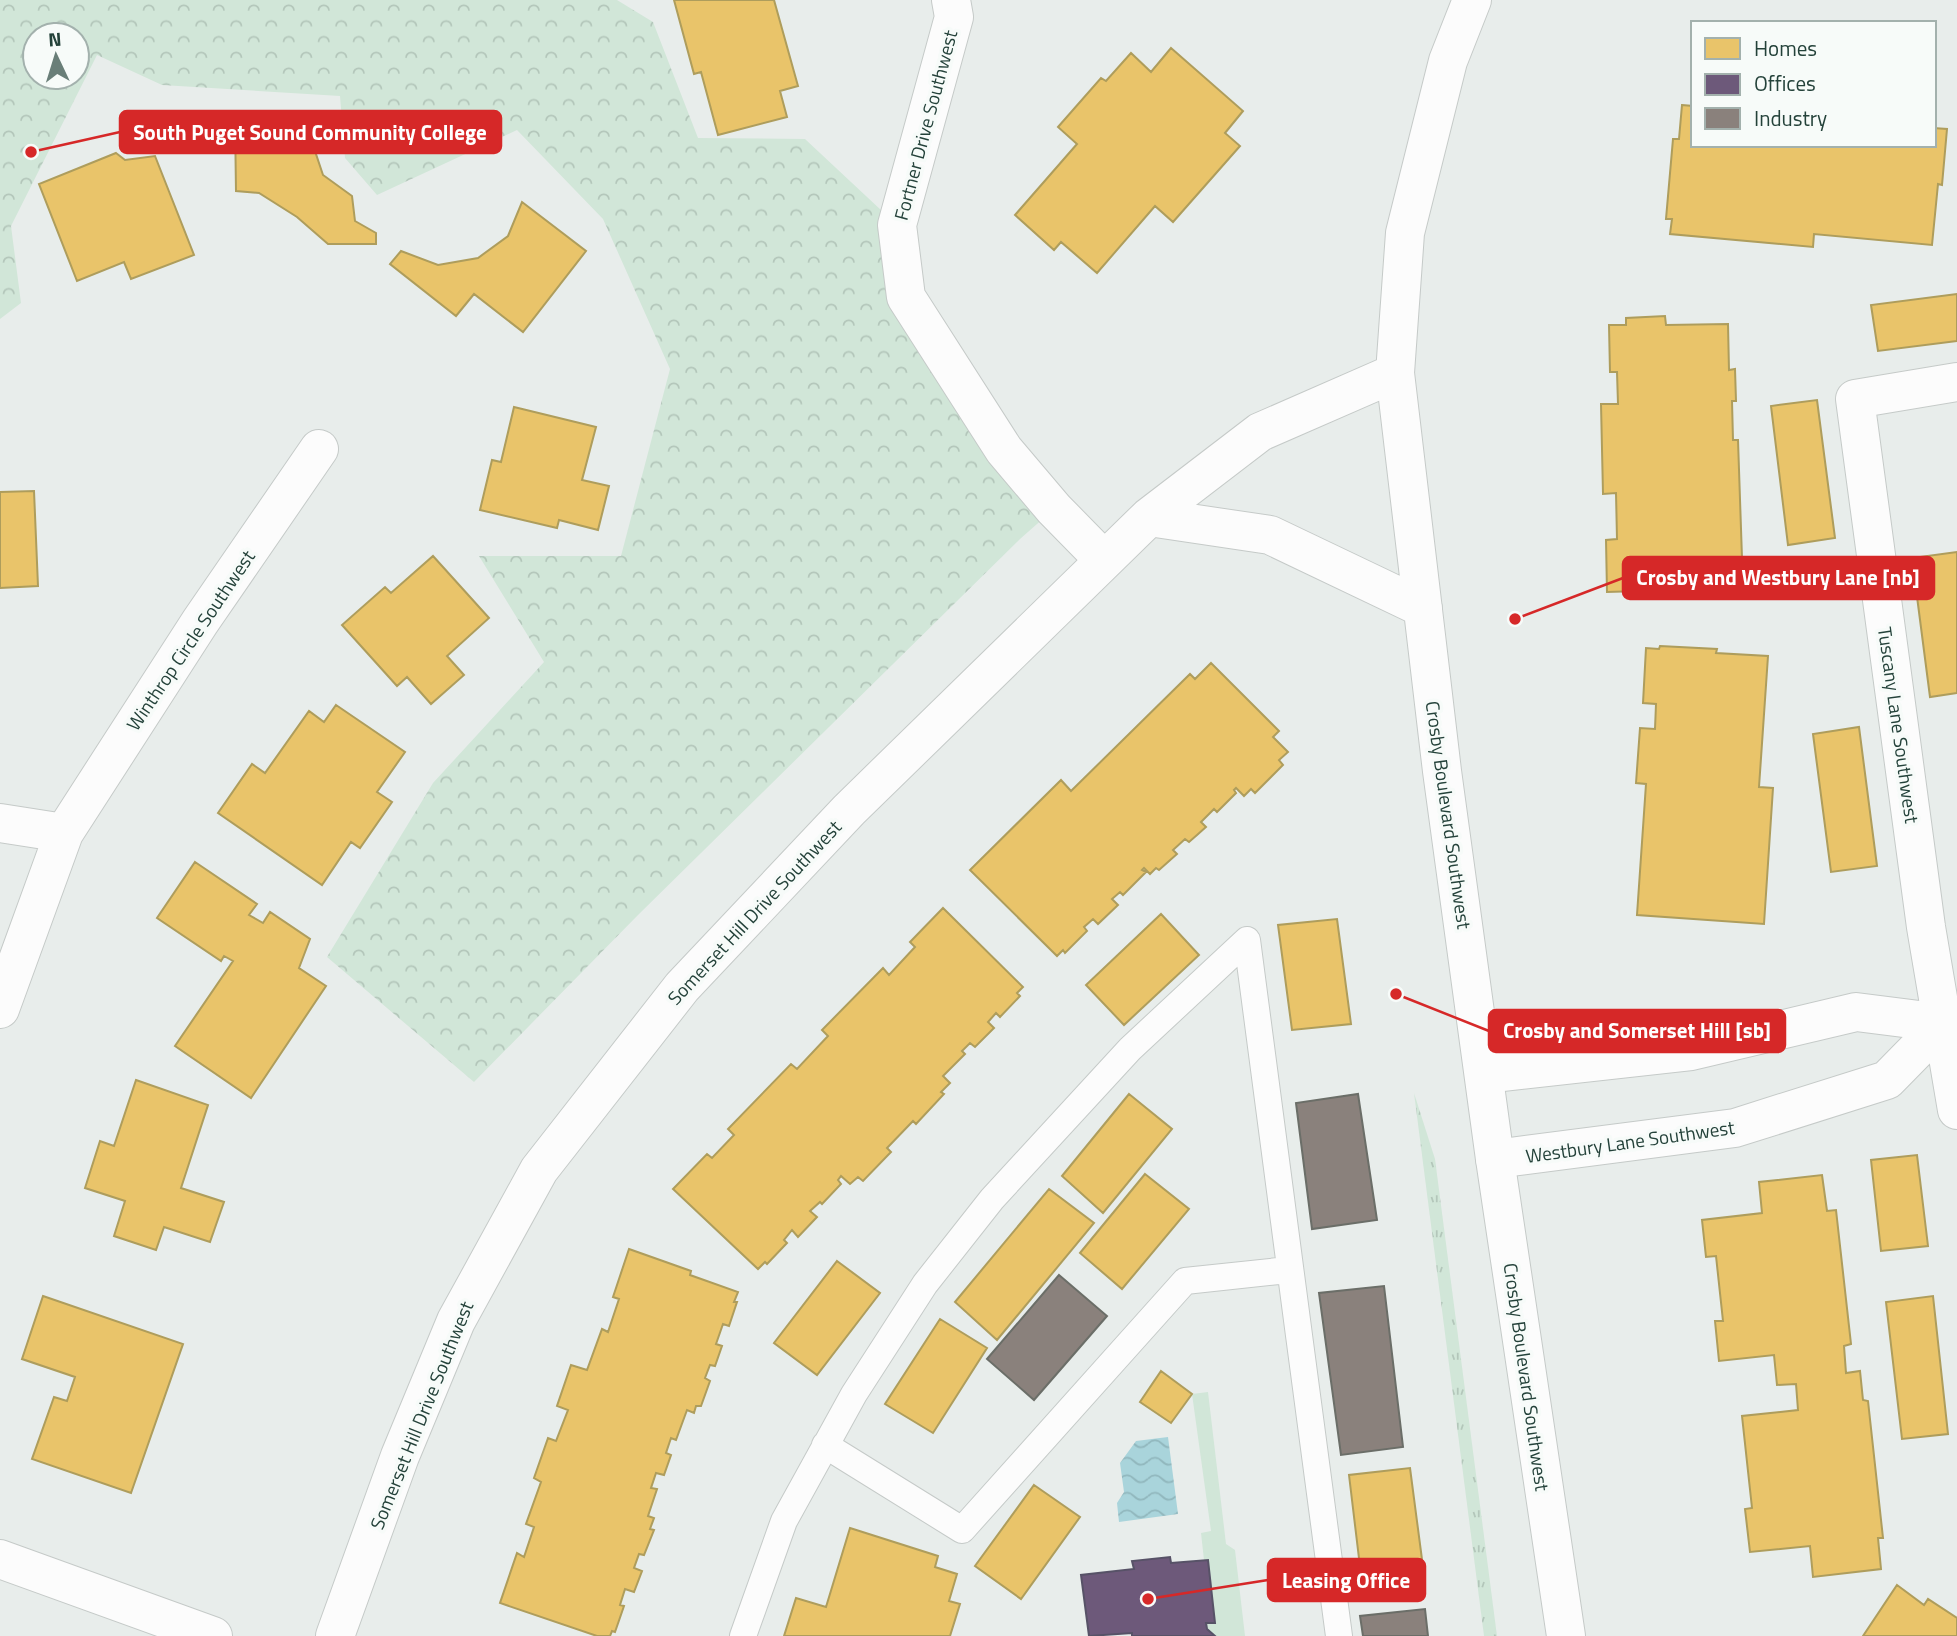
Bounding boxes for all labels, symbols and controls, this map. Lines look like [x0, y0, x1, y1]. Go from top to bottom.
north arrow [21, 21, 91, 91]
legend [1691, 21, 1936, 147]
text: N [47, 24, 62, 53]
street label: Fortner Drive Southwest [886, 26, 964, 223]
text: Homes [1754, 32, 1817, 64]
text: Offices [1754, 67, 1816, 99]
text: Industry [1754, 102, 1827, 134]
callout: South Puget Sound Community College [120, 111, 501, 153]
text: South Puget Sound Community College [133, 116, 487, 148]
street label: Winthrop Circle Southwest [119, 543, 262, 736]
callout: Crosby and Westbury Lane [nb] [1623, 557, 1934, 599]
text: Crosby and Westbury Lane [nb] [1636, 561, 1920, 593]
street label: Tuscany Lane Southwest [1871, 625, 1927, 825]
street label: Crosby Boulevard Southwest [1419, 699, 1479, 931]
street label: Somerset Hill Drive Southwest [660, 813, 848, 1011]
callout: Crosby and Somerset Hill [sb] [1489, 1010, 1785, 1052]
text: Crosby and Somerset Hill [sb] [1503, 1014, 1771, 1046]
street label: Westbury Lane Southwest [1524, 1112, 1737, 1170]
street label: Crosby Boulevard Southwest [1497, 1261, 1557, 1493]
street label: Somerset Hill Drive Southwest [362, 1296, 480, 1534]
callout: Leasing Office [1268, 1559, 1425, 1601]
text: Leasing Office [1282, 1564, 1410, 1596]

